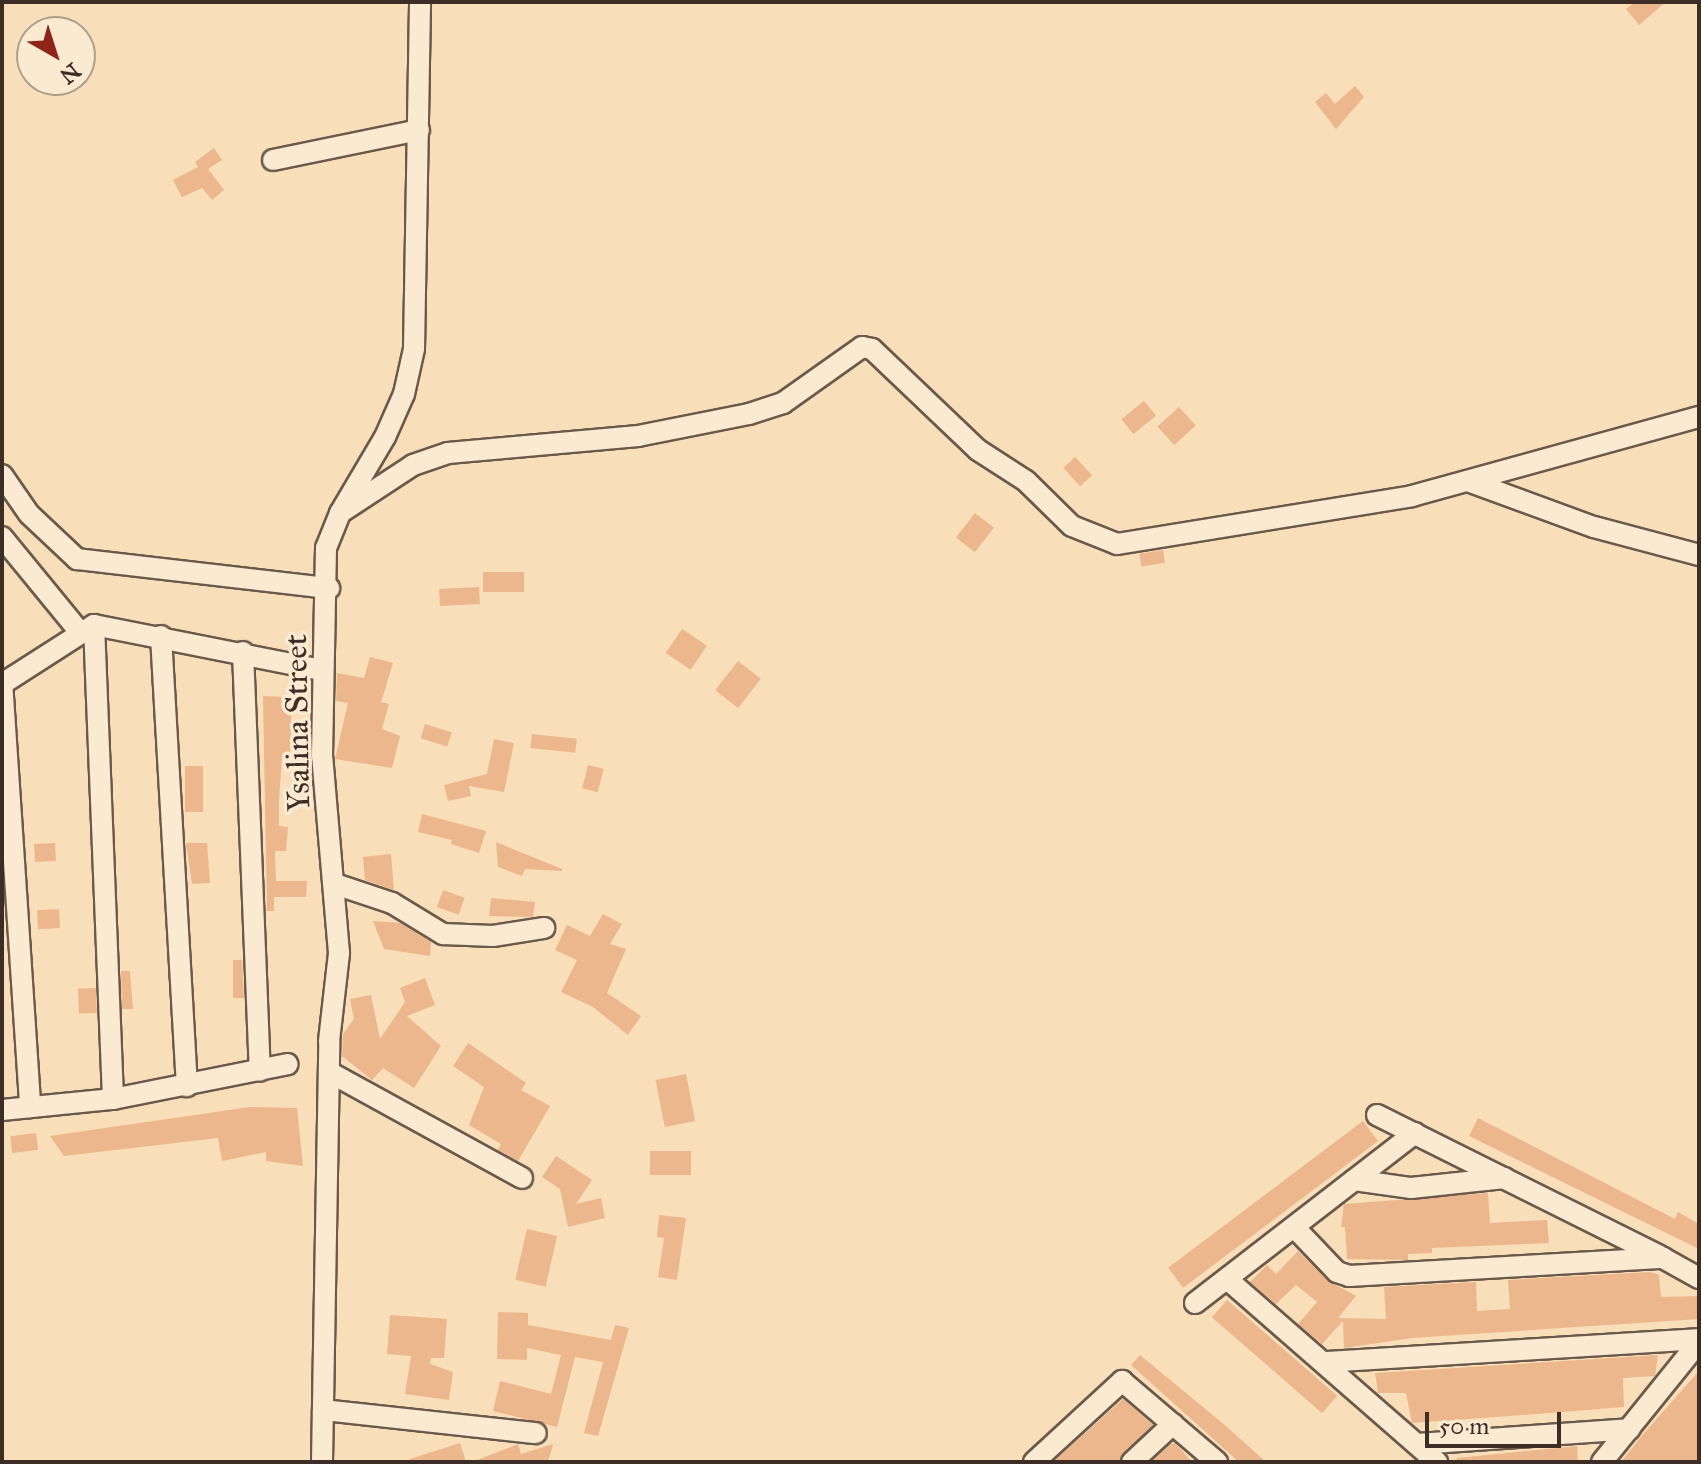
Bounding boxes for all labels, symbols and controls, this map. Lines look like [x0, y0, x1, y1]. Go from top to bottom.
north arrow [16, 16, 96, 96]
text: N [54, 57, 86, 90]
street label: Ysalina Street [277, 634, 319, 812]
scale bar [1429, 1396, 1565, 1446]
text: 50 m [1439, 1411, 1489, 1441]

